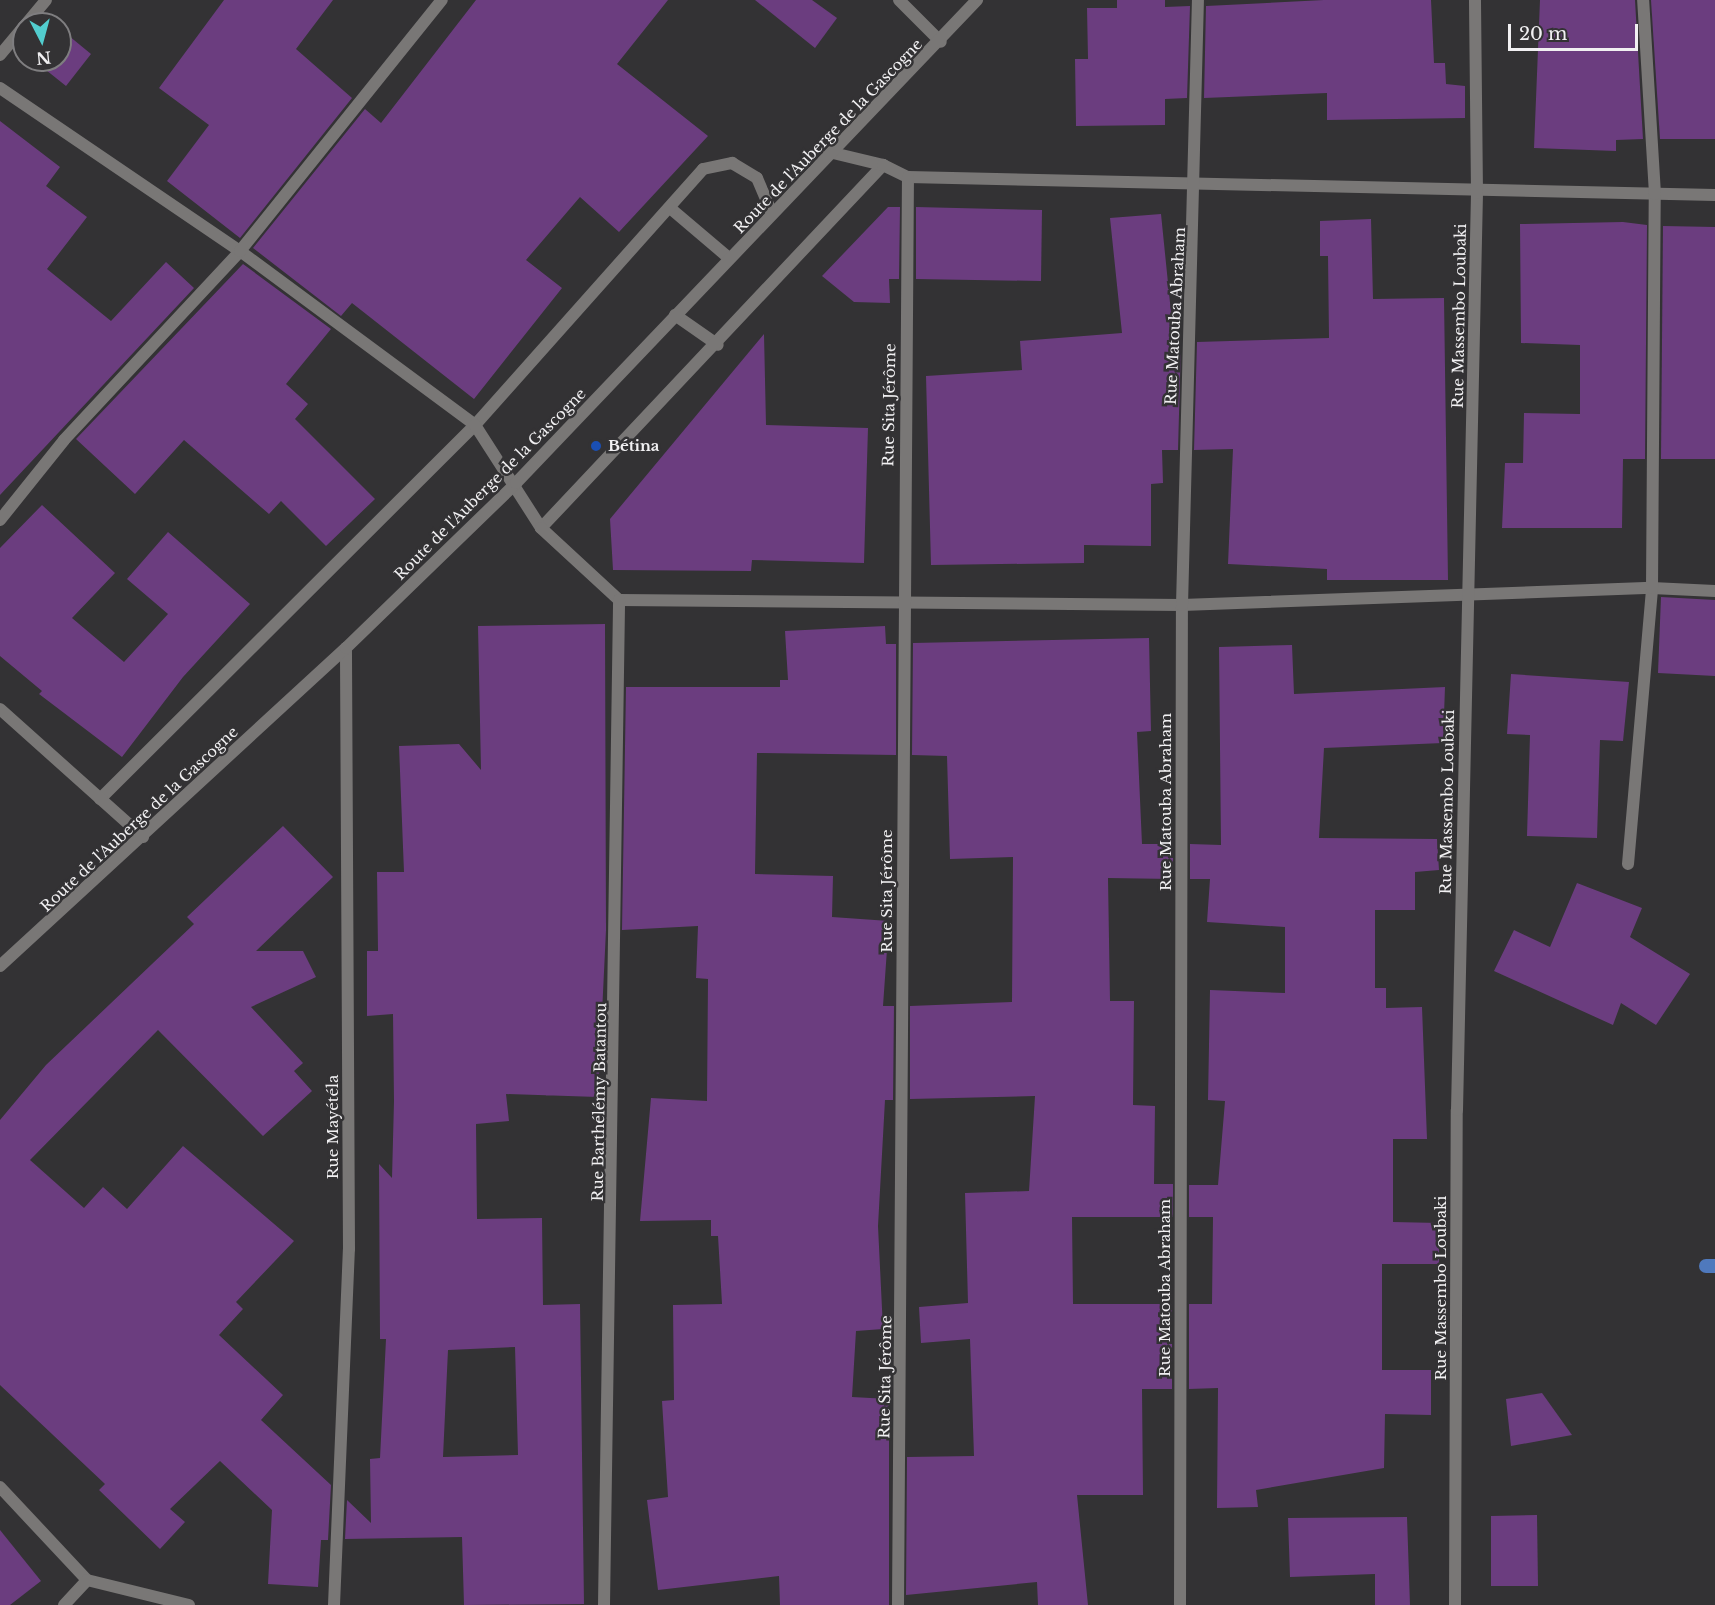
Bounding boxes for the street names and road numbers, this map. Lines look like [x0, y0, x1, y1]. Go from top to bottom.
street label: Route de l'Auberge de la Gascogne [730, 35, 926, 237]
street label: Rue Massembo Loubaki [1448, 223, 1470, 409]
street label: Rue Matouba Abraham [1161, 226, 1189, 406]
street label: Rue Sita Jérôme [879, 343, 899, 467]
street label: Route de l'Auberge de la Gascogne [390, 384, 590, 584]
street label: Rue Massembo Loubaki [1436, 709, 1458, 895]
street label: Rue Matouba Abraham [1157, 713, 1175, 891]
street label: Route de l'Auberge de la Gascogne [37, 723, 241, 915]
street label: Rue Sita Jérôme [878, 829, 896, 953]
street label: Rue Barthélémy Batantou [588, 1002, 610, 1202]
street label: Rue Mayétéla [324, 1075, 342, 1179]
street label: Rue Massembo Loubaki [1432, 1196, 1450, 1380]
street label: Rue Matouba Abraham [1156, 1199, 1174, 1377]
street label: Rue Sita Jérôme [875, 1315, 895, 1439]

